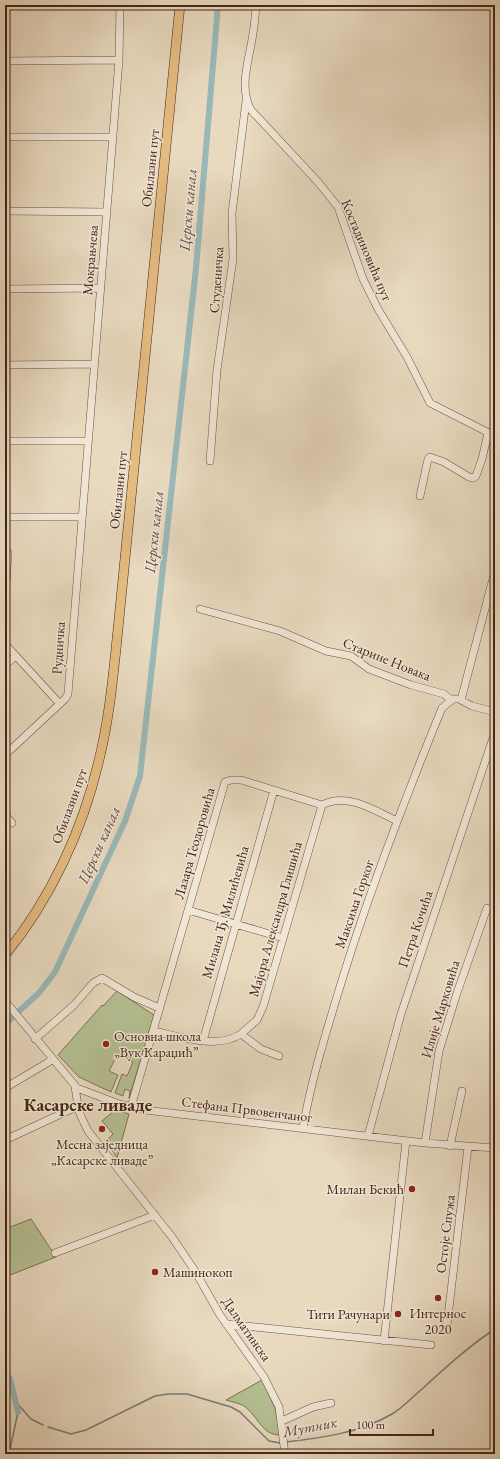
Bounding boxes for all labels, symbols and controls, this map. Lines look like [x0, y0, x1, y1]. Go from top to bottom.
street label: Обилазни пут [137, 128, 163, 208]
water label: Церски канал [174, 168, 201, 253]
street label: Костадиновића пут [337, 196, 397, 304]
street label: Мокрањчева [78, 224, 102, 296]
street label: Студеничка [205, 246, 227, 314]
street label: Обилазни пут [105, 450, 131, 530]
water label: Церски канал [140, 490, 167, 575]
street label: Рудничка [47, 621, 69, 675]
street label: Старине Новака [340, 633, 434, 685]
street label: Обилазни пут [47, 766, 91, 846]
street label: Лазара Теодоровића [169, 785, 219, 901]
water label: Церски канал [73, 803, 124, 887]
street label: Мајора Александра Глишића [244, 839, 306, 999]
street label: Милана Ђ. Милићевића [197, 843, 253, 981]
street label: Максима Горког [330, 857, 378, 951]
street label: Петра Кочића [393, 888, 437, 970]
street label: Илије Марковића [417, 957, 464, 1060]
place label: Основна школа „Вук Караџић” [114, 1027, 201, 1061]
marker: Основна школа „Вук Караџић” [101, 1039, 111, 1049]
street label: Стефана Првовенчаног [181, 1092, 313, 1126]
district label: Касарске ливаде [24, 1093, 153, 1116]
marker: Месна заједница „Касарске ливаде” [97, 1124, 107, 1134]
place label: Месна заједница „Касарске ливаде” [51, 1135, 153, 1169]
place label: Милан Бекић [327, 1180, 404, 1198]
marker: Милан Бекић [407, 1184, 417, 1194]
street label: Остоје Спужа [431, 1193, 459, 1274]
place label: Машинокоп [163, 1263, 233, 1281]
marker: Машинокоп [150, 1267, 160, 1277]
street label: Далматинска [218, 1293, 276, 1365]
marker: Интернос 2020 [433, 1293, 443, 1303]
place label: Интернос 2020 [410, 1304, 467, 1338]
place label: Тити Рачунари [306, 1305, 391, 1323]
marker: Тити Рачунари [393, 1309, 403, 1319]
scale bar [350, 1411, 433, 1437]
water label: Мутник [280, 1412, 340, 1441]
text: 100 m [356, 1417, 386, 1433]

